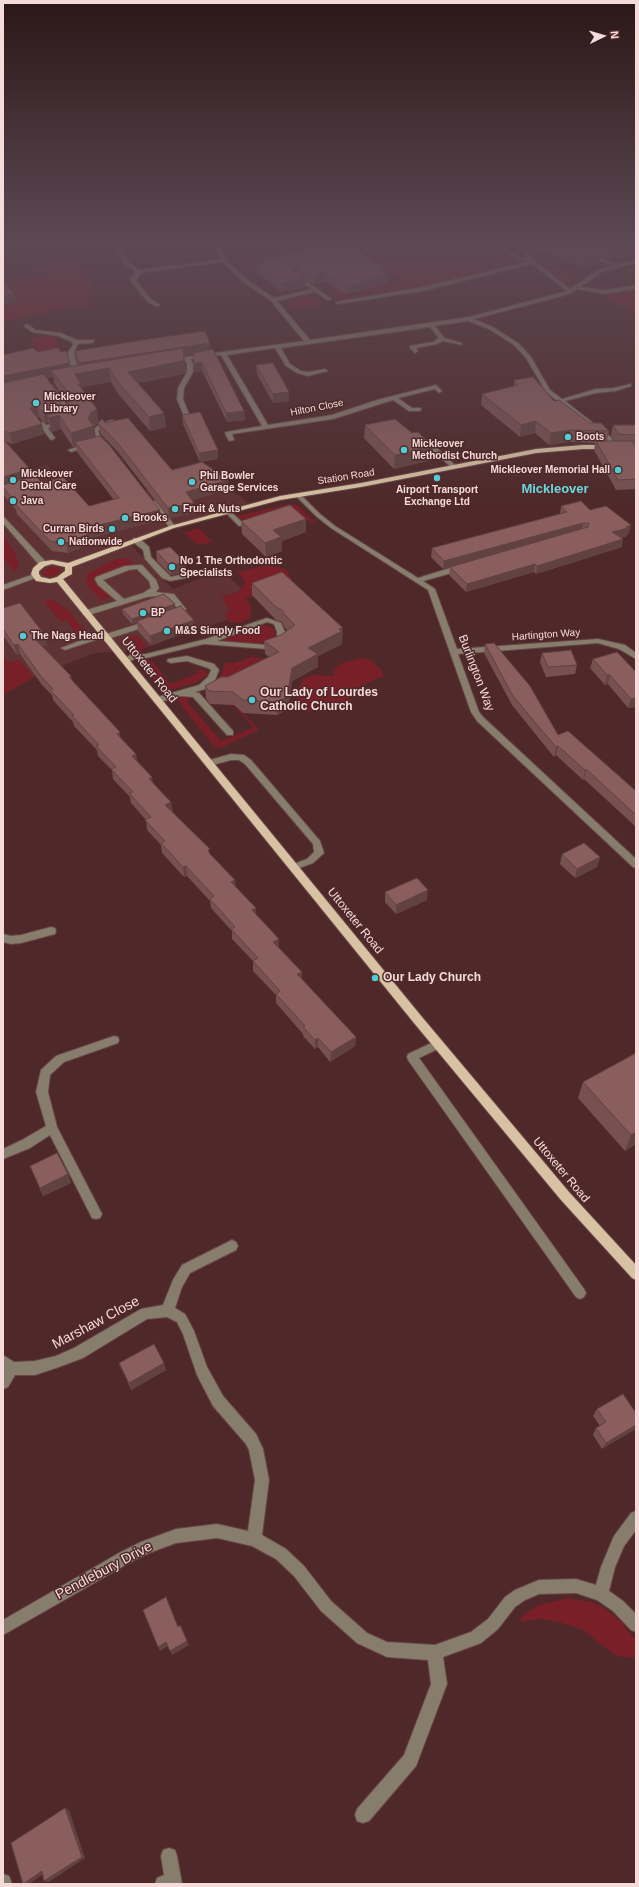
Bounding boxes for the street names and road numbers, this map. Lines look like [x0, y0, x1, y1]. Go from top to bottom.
street label: Hilton Close [289, 397, 345, 419]
street label: Station Road [317, 467, 375, 487]
street label: Hartington Way [511, 627, 581, 643]
street label: Burlington Way [455, 633, 497, 713]
street label: Uttoxeter Road [118, 634, 180, 706]
street label: Uttoxeter Road [324, 885, 386, 957]
street label: Uttoxeter Road [530, 1134, 592, 1206]
street label: Marshaw Close [49, 1293, 143, 1353]
street label: Pendlebury Drive [53, 1538, 155, 1604]

